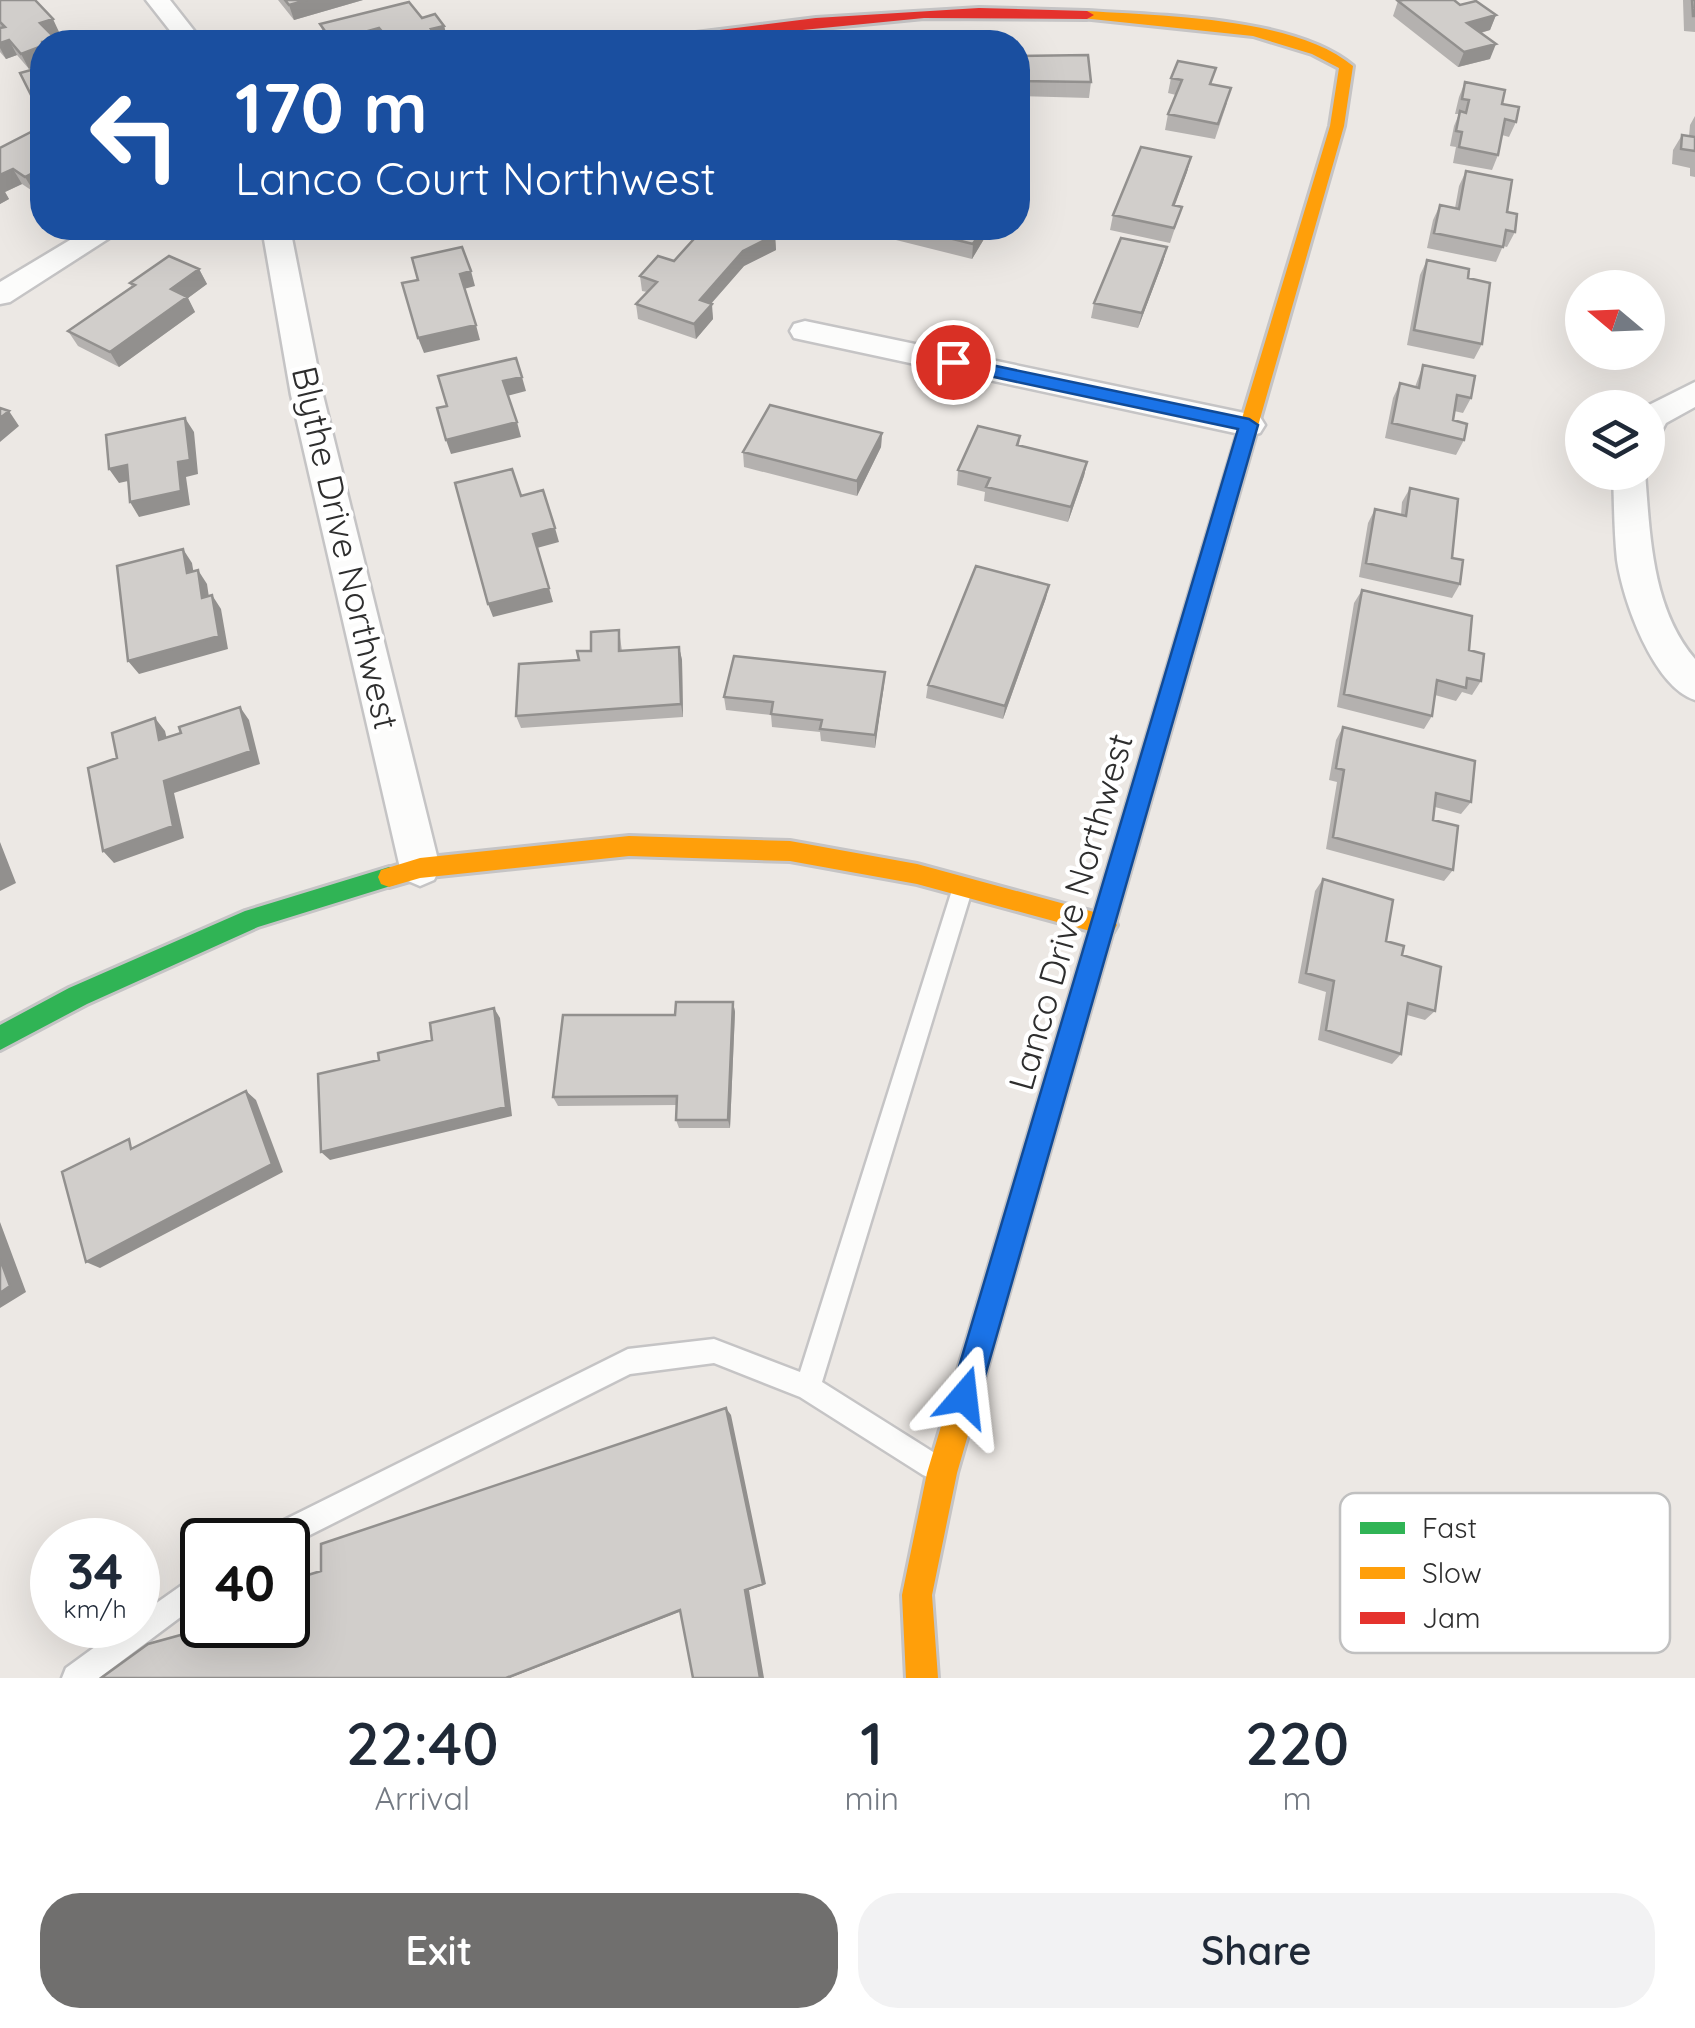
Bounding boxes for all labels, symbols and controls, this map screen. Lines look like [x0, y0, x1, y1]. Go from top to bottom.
text: 170 m [235, 63, 428, 151]
icon: left [70, 70, 200, 200]
text: Lanco Court Northwest [235, 150, 716, 206]
north arrow [1565, 270, 1665, 370]
map controls [1565, 270, 1665, 490]
pin [911, 320, 996, 405]
icon: arrive [926, 335, 981, 390]
street label: Blythe Drive Northwest [283, 362, 409, 734]
button: layers [1565, 390, 1665, 490]
street label: Lanco Drive Northwest [998, 728, 1142, 1095]
position arrow [912, 1345, 1016, 1449]
legend [1340, 1493, 1670, 1653]
text: Fast [1422, 1510, 1477, 1545]
speed limit sign: 40 [180, 1518, 310, 1648]
text: 34 [67, 1539, 123, 1602]
text: Slow [1422, 1555, 1482, 1590]
text: km/h [63, 1593, 127, 1624]
text: Jam [1422, 1600, 1481, 1635]
text: 22:40 [346, 1705, 499, 1780]
text: 1 [860, 1705, 883, 1780]
text: 220 [1245, 1705, 1349, 1780]
text: Arrival [374, 1778, 470, 1818]
text: min [845, 1778, 899, 1818]
text: m [1282, 1778, 1312, 1818]
button: Exit [40, 1893, 838, 2008]
button: Share [858, 1893, 1655, 2008]

